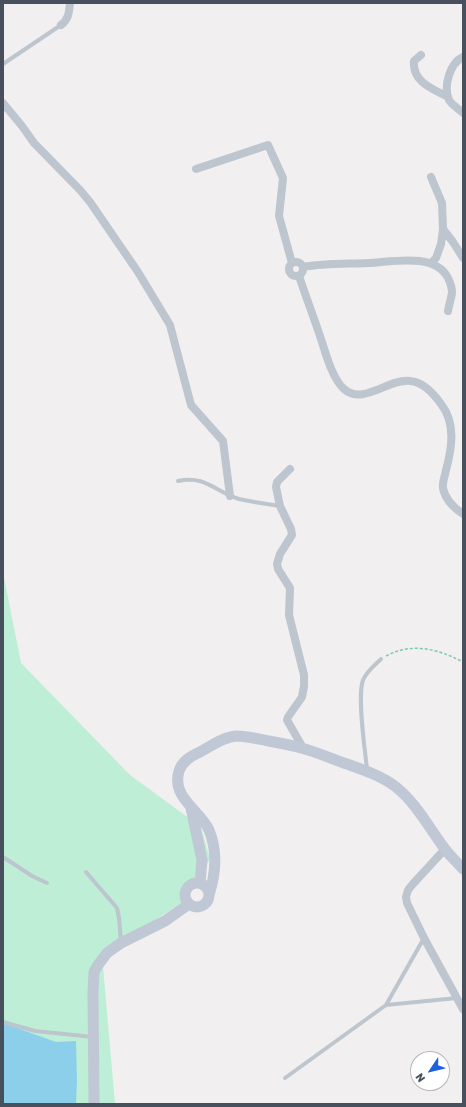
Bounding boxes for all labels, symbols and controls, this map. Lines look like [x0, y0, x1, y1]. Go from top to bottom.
north arrow [410, 1051, 450, 1091]
text: N [413, 1071, 428, 1085]

